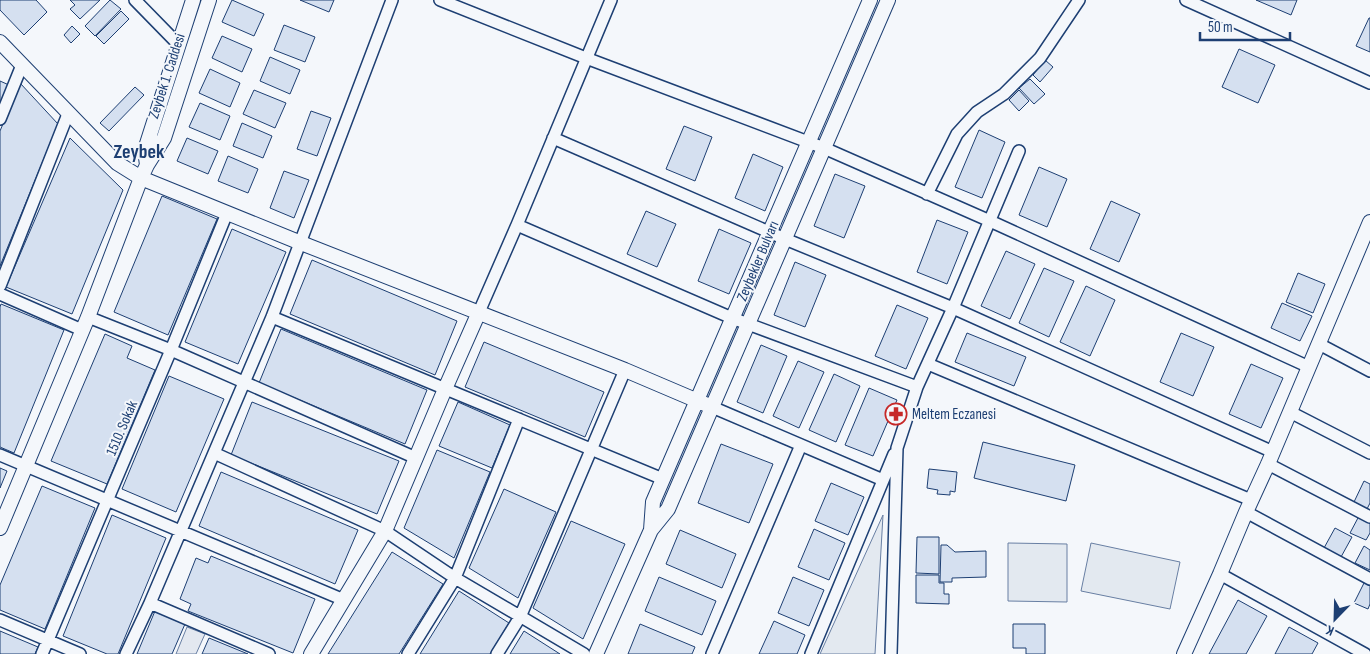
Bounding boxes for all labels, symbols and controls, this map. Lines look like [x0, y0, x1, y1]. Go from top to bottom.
scale bar [1200, 10, 1290, 42]
text: 50 m [1208, 18, 1233, 37]
street label: Zeybek 1. Caddesi [144, 31, 190, 121]
district label: Zeybek [114, 140, 165, 164]
street label: Zeybekler Bulvarı [733, 218, 783, 304]
street label: 1510. Sokak [102, 397, 142, 458]
pharmacy icon: Meltem Eczanesi [884, 402, 908, 426]
place label: Meltem Eczanesi [912, 405, 996, 424]
north arrow [1310, 594, 1360, 644]
text: K [1324, 621, 1337, 640]

